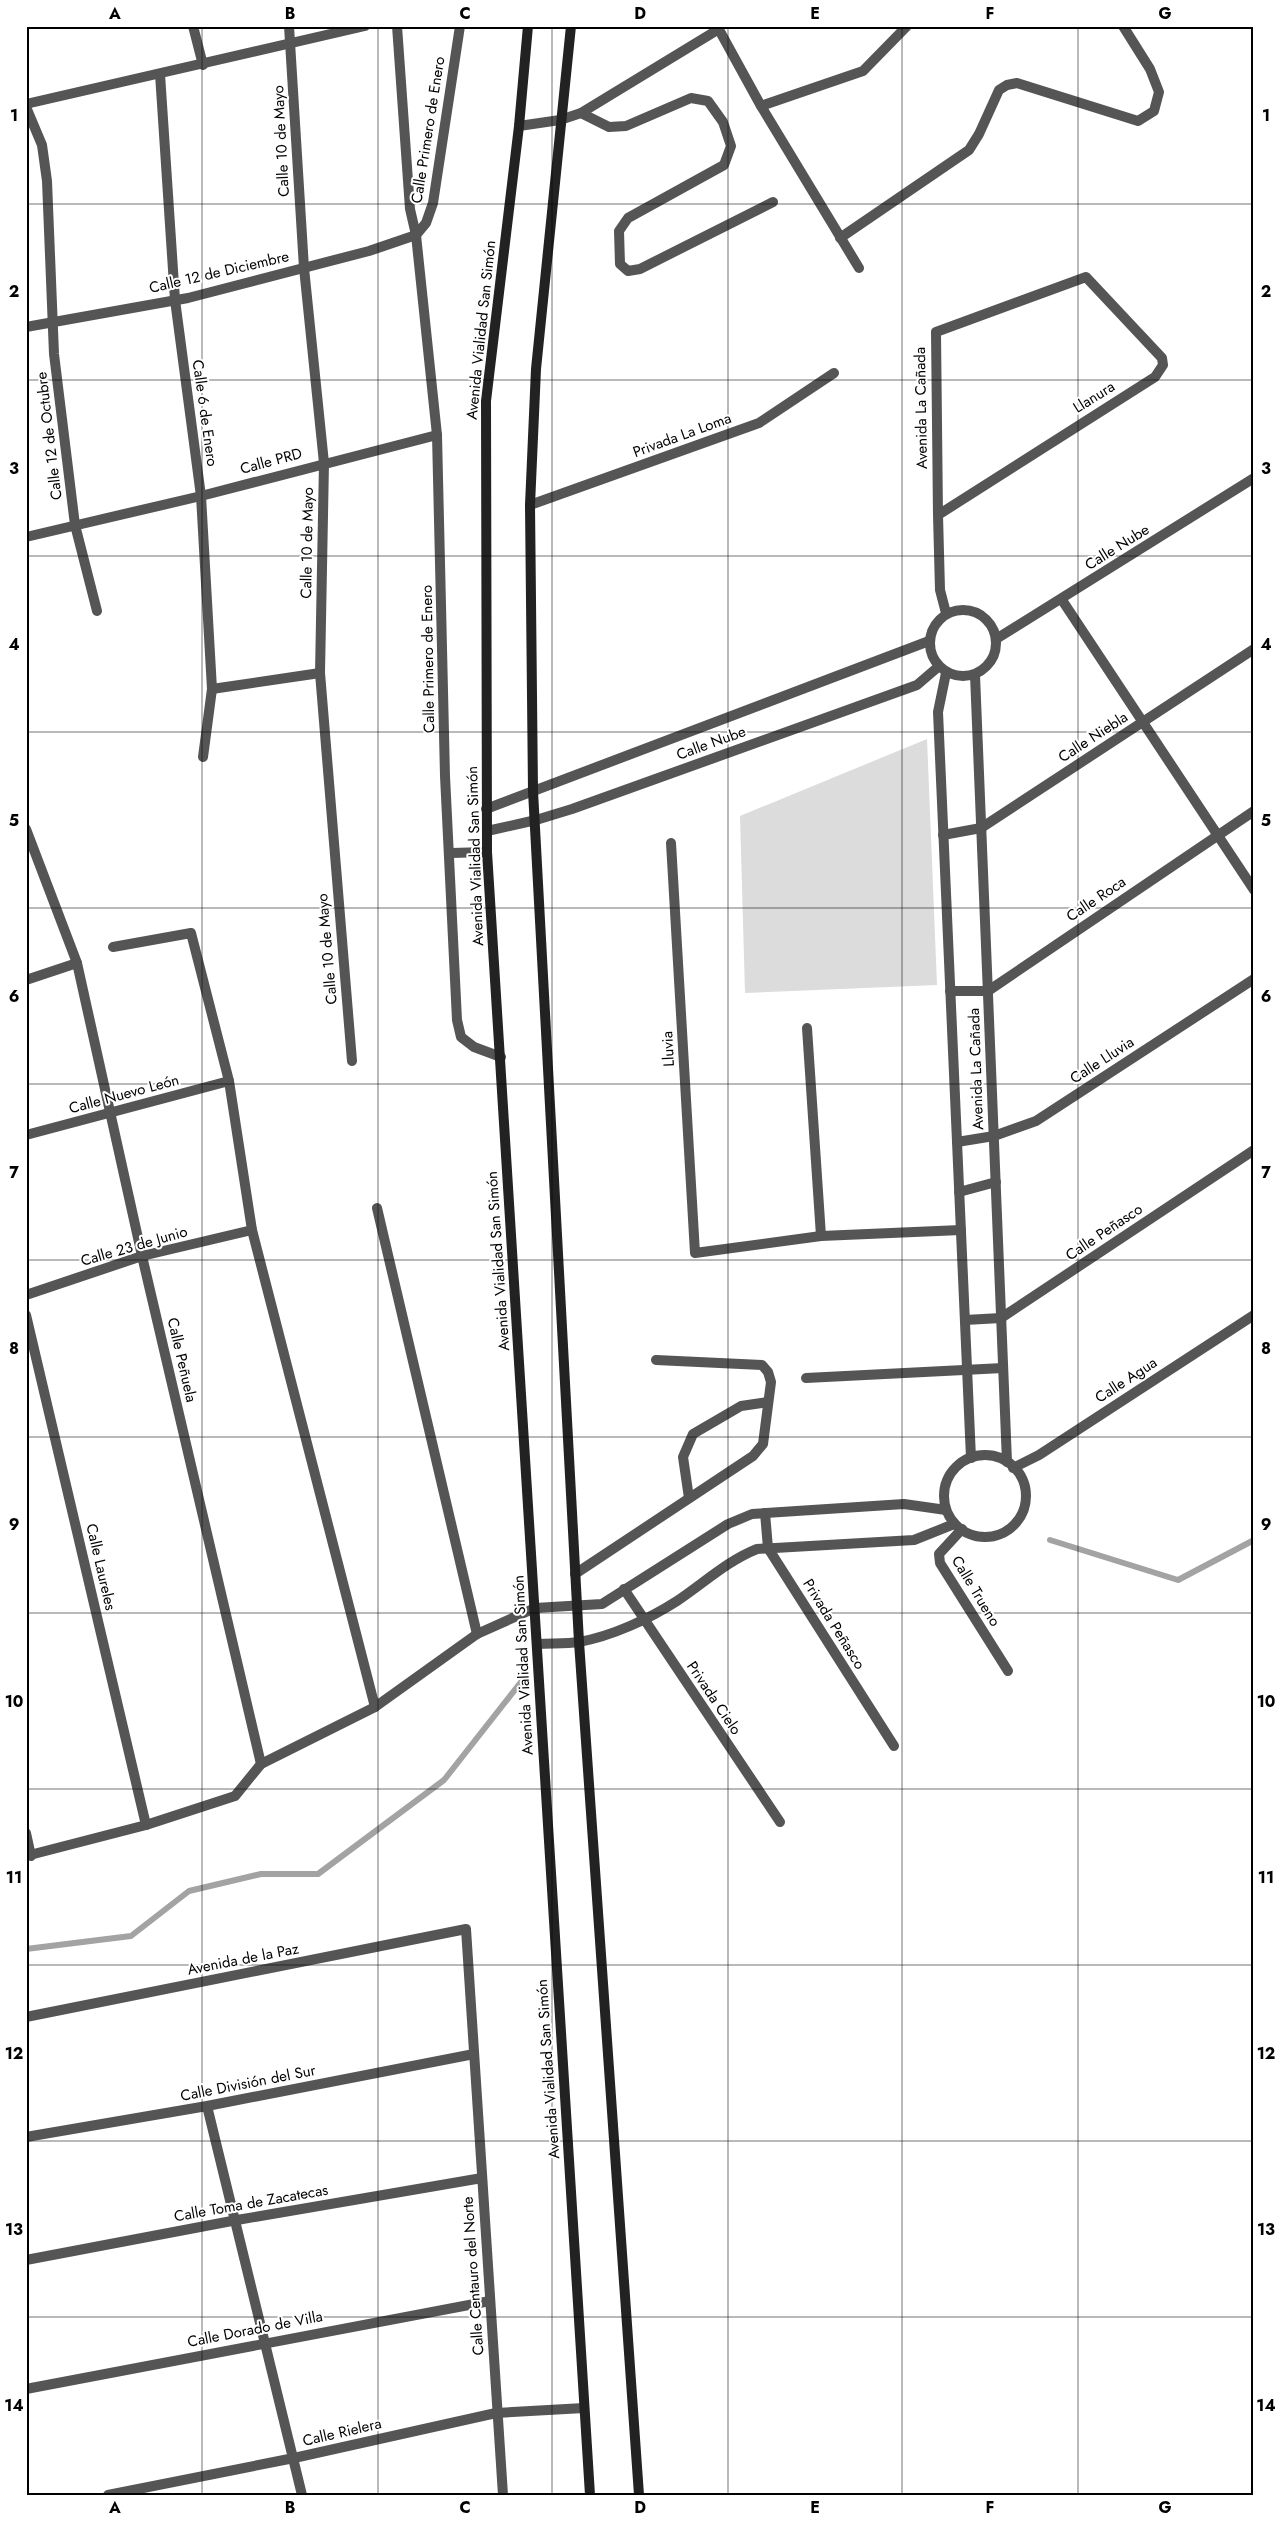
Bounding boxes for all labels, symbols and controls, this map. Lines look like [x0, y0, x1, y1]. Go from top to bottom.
text: A [108, 2, 121, 25]
text: B [285, 2, 295, 25]
text: C [459, 2, 471, 25]
text: D [634, 2, 646, 25]
text: E [810, 2, 820, 25]
text: F [986, 2, 994, 25]
text: G [1158, 2, 1172, 25]
street label: Calle Primero de Enero [406, 55, 450, 205]
street label: Calle 10 de Mayo [267, 85, 295, 197]
text: 1 [10, 104, 18, 127]
text: 1 [1262, 104, 1270, 127]
street label: Avenida Vialidad San Simón [461, 239, 501, 421]
street label: Calle 12 de Diciembre [147, 245, 291, 299]
text: 2 [9, 280, 19, 303]
text: 2 [1261, 280, 1271, 303]
street label: Avenida La Cañada [909, 347, 933, 469]
street label: Calle 6 de Enero [187, 358, 223, 468]
street label: Calle 12 de Octubre [30, 370, 68, 501]
street label: Llanura [1069, 376, 1119, 418]
street label: Privada La Loma [630, 407, 734, 463]
street label: Calle PRD [238, 442, 304, 480]
text: 3 [9, 457, 19, 480]
text: 3 [1261, 457, 1271, 480]
street label: Calle 10 de Mayo [295, 487, 319, 599]
street label: Calle Nube [1080, 518, 1154, 576]
street label: Calle Primero de Enero [416, 585, 440, 733]
text: 4 [8, 633, 20, 656]
text: 4 [1260, 633, 1272, 656]
street label: Calle Niebla [1054, 706, 1132, 768]
street label: Calle Nube [673, 720, 749, 766]
street label: Avenida Vialidad San Simón [461, 766, 489, 946]
text: 5 [9, 809, 19, 832]
text: 5 [1261, 809, 1271, 832]
street label: Calle Roca [1062, 871, 1130, 927]
street label: Calle 10 de Mayo [311, 893, 343, 1005]
text: 6 [9, 985, 19, 1008]
text: 6 [1261, 985, 1271, 1008]
street label: Avenida La Cañada [963, 1008, 989, 1130]
street label: Lluvia [656, 1031, 680, 1067]
street label: Calle Lluvia [1066, 1031, 1138, 1089]
street label: Calle Nuevo León [66, 1069, 182, 1119]
text: 7 [9, 1161, 19, 1184]
text: 7 [1261, 1161, 1271, 1184]
street label: Avenida Vialidad San Simón [481, 1170, 515, 1352]
street label: Calle Peñasco [1061, 1198, 1147, 1266]
street label: Calle 23 de Junio [78, 1220, 190, 1272]
street label: Calle Peñuela [162, 1315, 202, 1405]
text: 8 [9, 1337, 19, 1360]
text: 8 [1261, 1337, 1271, 1360]
street label: Calle Agua [1091, 1352, 1161, 1408]
text: 9 [9, 1513, 19, 1536]
text: 9 [1261, 1513, 1271, 1536]
street label: Calle Laureles [80, 1521, 122, 1613]
street label: Calle Trueno [946, 1551, 1006, 1631]
street label: Avenida Vialidad San Simón [507, 1574, 539, 1756]
street label: Privada Peñasco [797, 1574, 871, 1674]
street label: Privada Cielo [681, 1657, 747, 1739]
text: 10 [5, 1690, 23, 1713]
text: 10 [1257, 1690, 1275, 1713]
text: 11 [6, 1866, 22, 1889]
text: 11 [1258, 1866, 1274, 1889]
street label: Avenida de la Paz [185, 1937, 301, 1981]
street label: Avenida Vialidad San Simón [531, 1978, 565, 2160]
text: 12 [5, 2042, 23, 2065]
text: 12 [1257, 2042, 1275, 2065]
street label: Calle División del Sur [179, 2059, 318, 2107]
street label: Calle Toma de Zacatecas [172, 2179, 330, 2227]
street label: Calle Centauro del Norte [456, 2196, 490, 2356]
text: 13 [5, 2218, 23, 2241]
text: 13 [1257, 2218, 1275, 2241]
street label: Calle Dorado de Villa [186, 2305, 324, 2353]
text: 14 [4, 2394, 24, 2417]
text: 14 [1256, 2394, 1276, 2417]
street label: Calle Rielera [300, 2412, 384, 2452]
text: A [108, 2496, 121, 2519]
text: B [285, 2496, 295, 2519]
text: C [459, 2496, 471, 2519]
text: D [634, 2496, 646, 2519]
text: E [810, 2496, 820, 2519]
text: F [986, 2496, 994, 2519]
text: G [1158, 2496, 1172, 2519]

